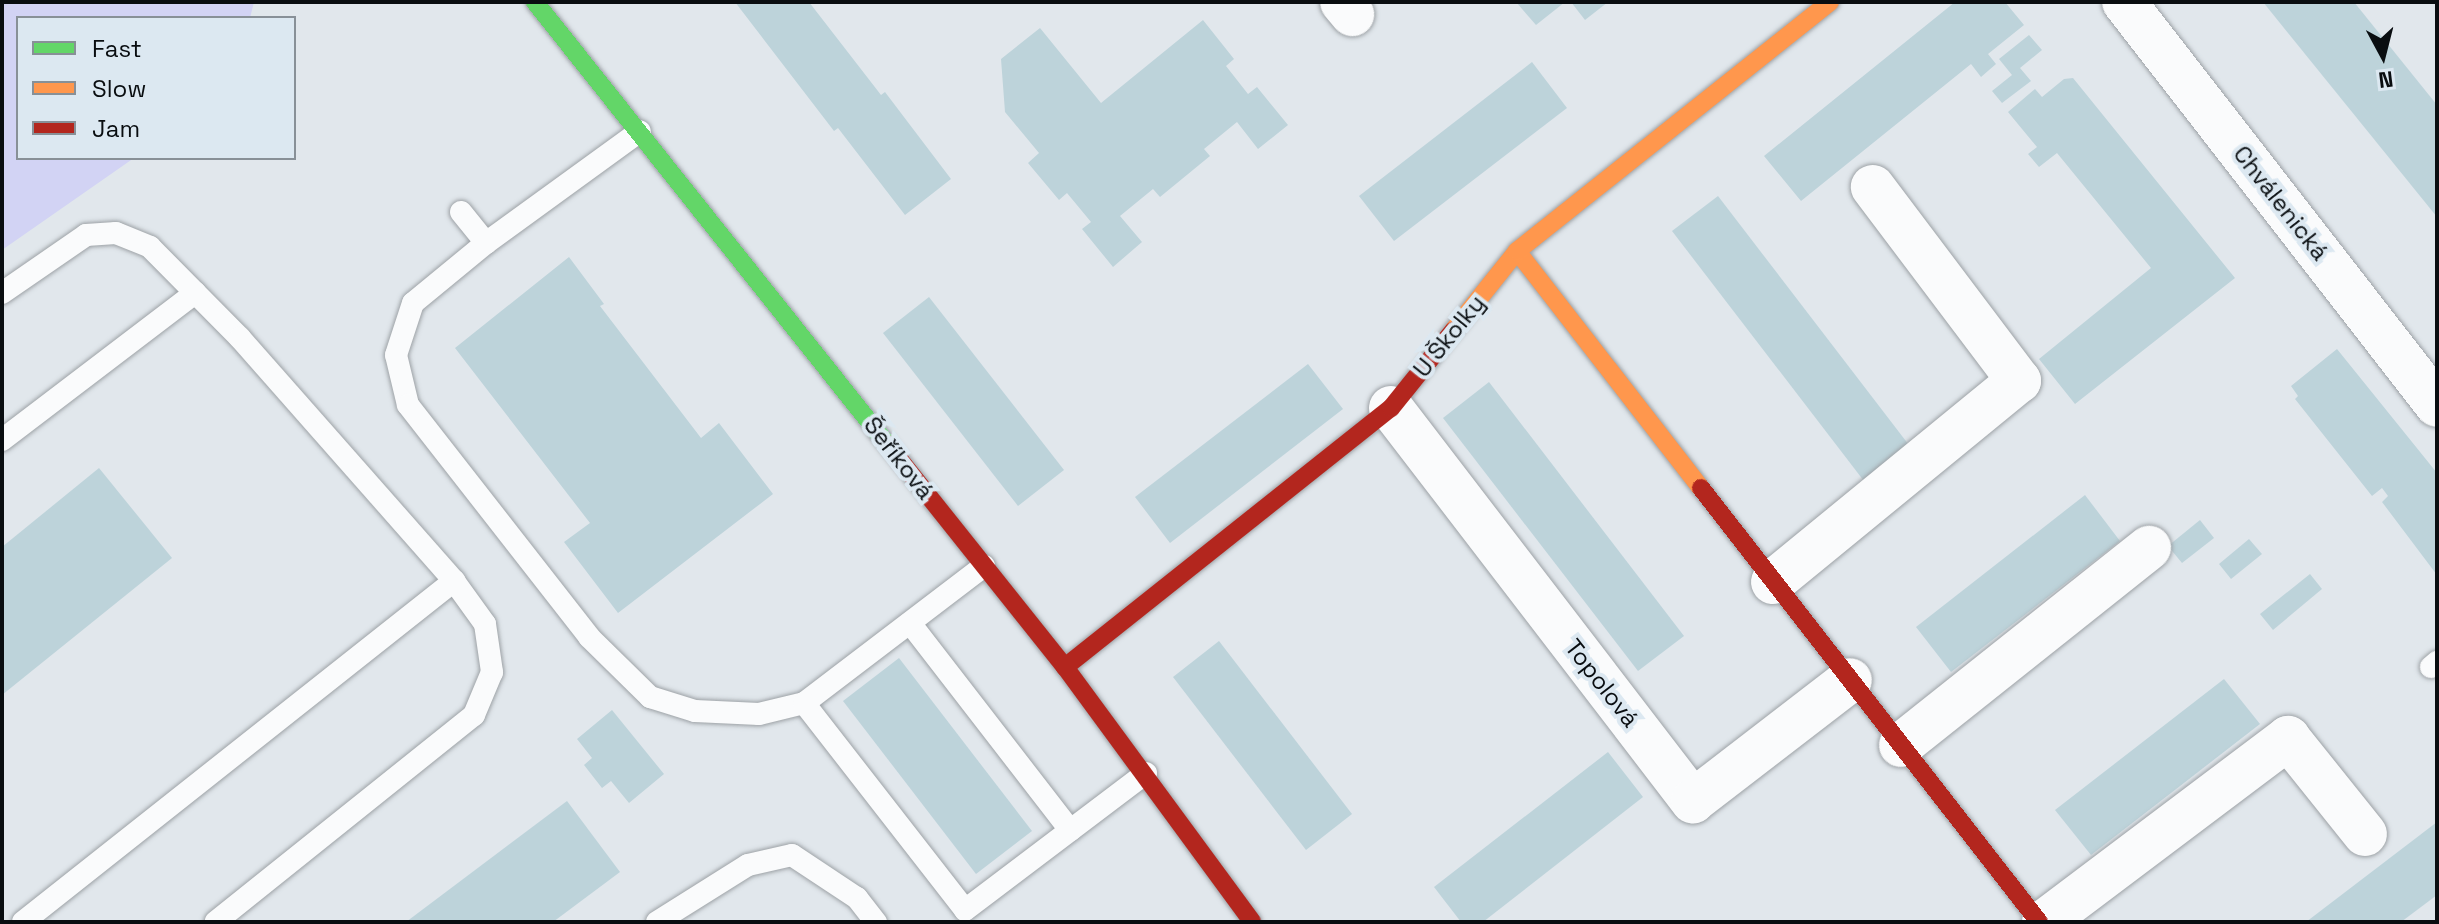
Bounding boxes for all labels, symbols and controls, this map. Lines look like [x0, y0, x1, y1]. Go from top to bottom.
legend [16, 16, 296, 160]
north arrow [2343, 16, 2423, 96]
text: Fast [92, 33, 142, 64]
text: N [2377, 65, 2395, 95]
text: Slow [92, 73, 146, 104]
text: Jam [92, 113, 140, 144]
street label: Chválenická [2227, 140, 2335, 266]
street label: U Školky [1407, 289, 1491, 383]
street label: Šeříková [858, 411, 940, 505]
street label: Topolová [1559, 633, 1645, 733]

